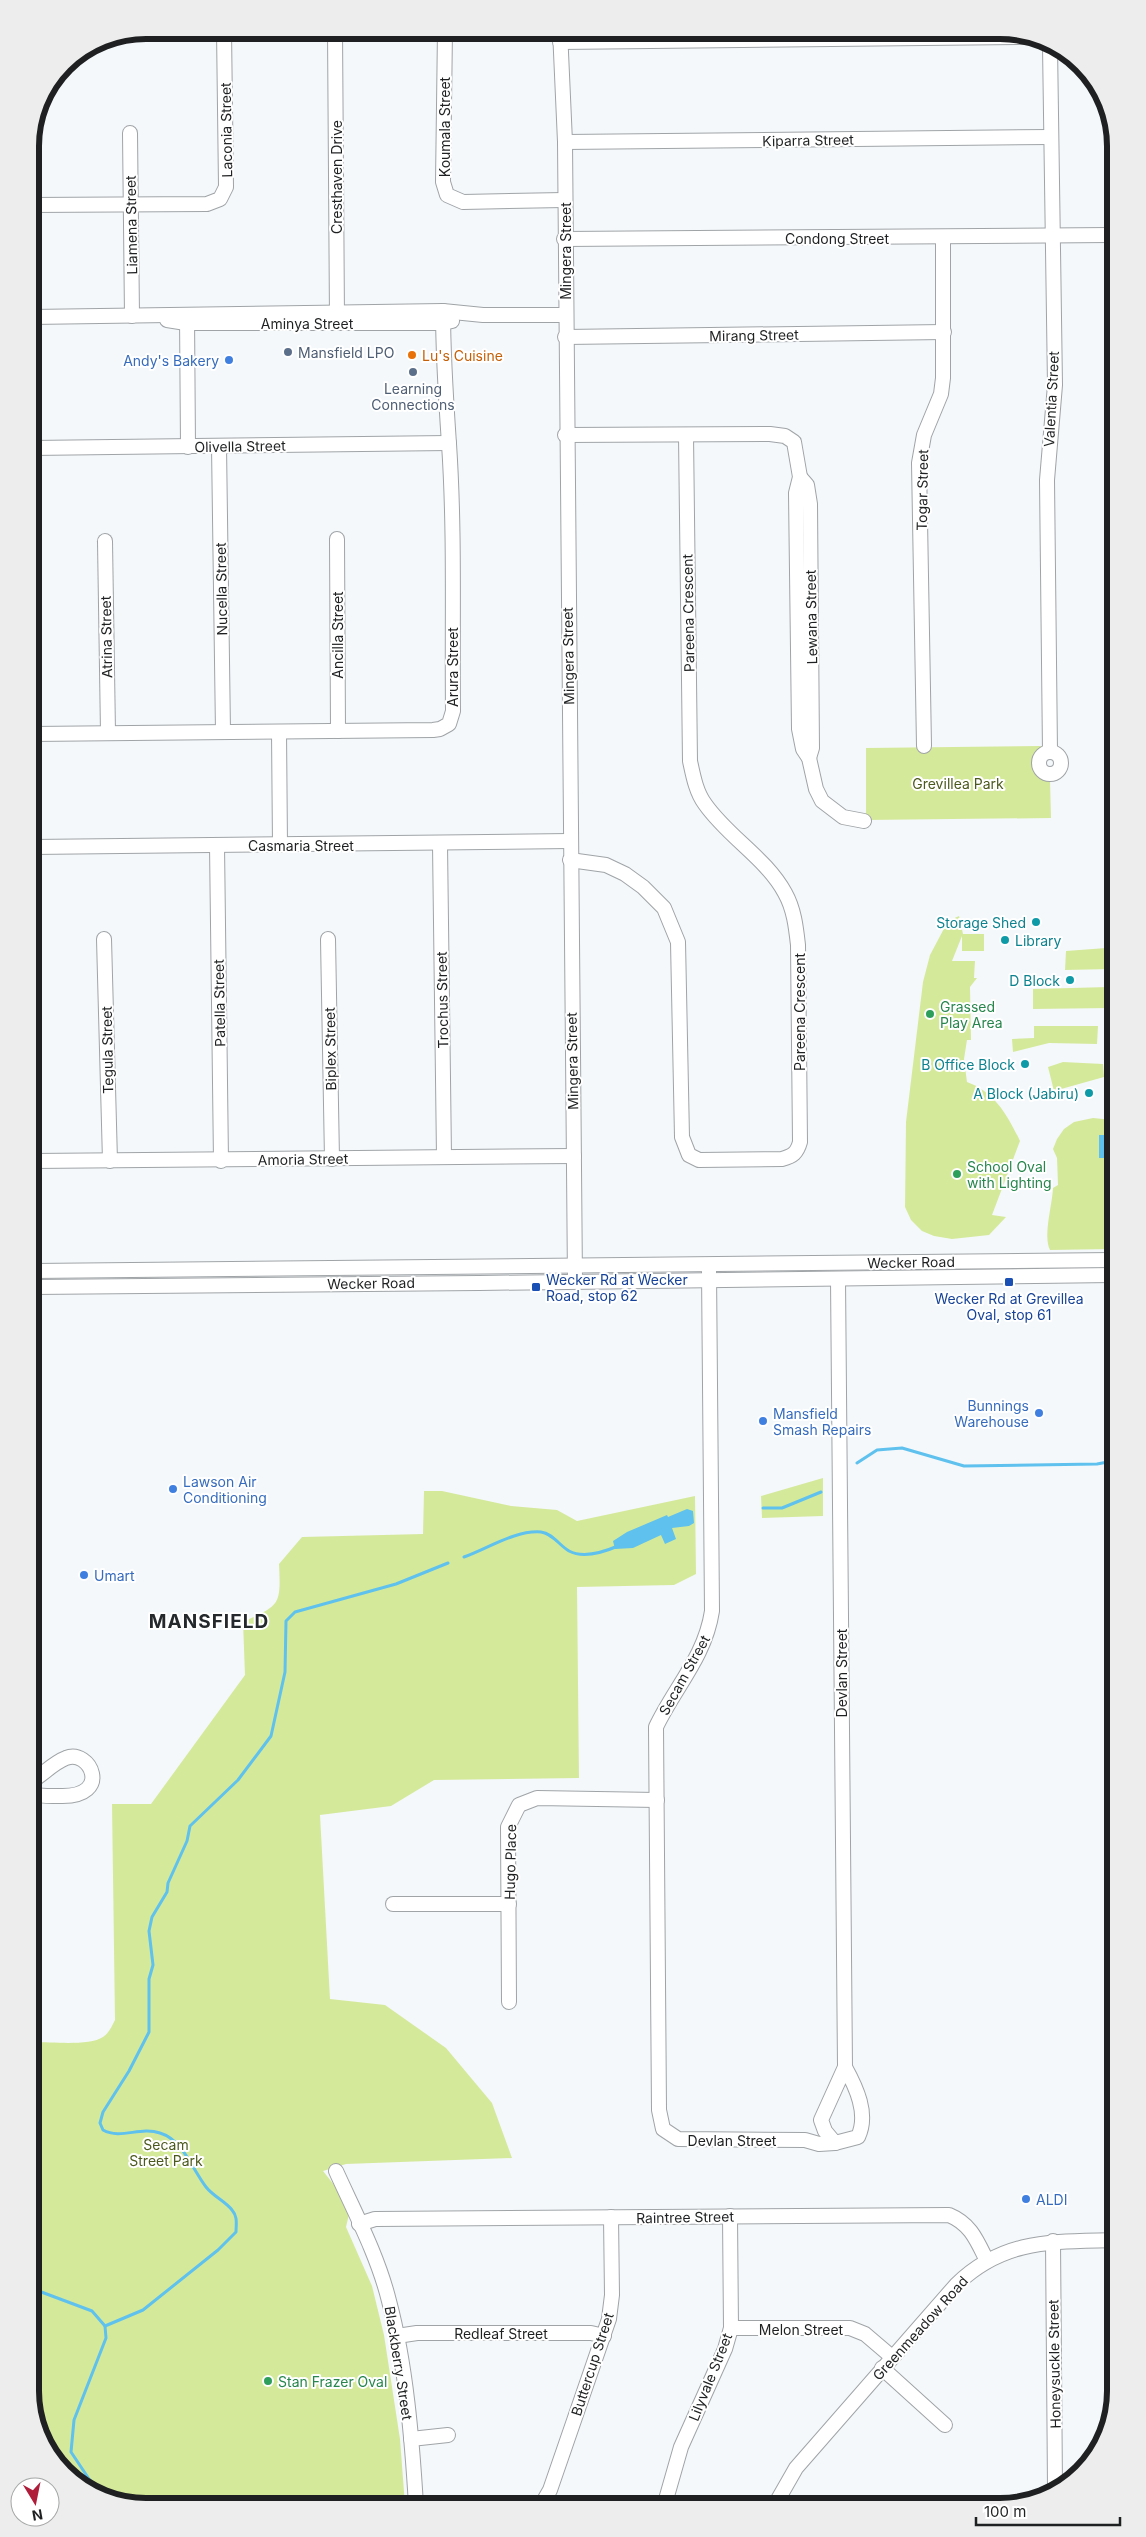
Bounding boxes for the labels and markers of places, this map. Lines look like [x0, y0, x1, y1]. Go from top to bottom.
place label: Mansfield LPO [298, 344, 394, 361]
marker: Mansfield LPO [282, 346, 294, 358]
place label: Lu's Cuisine [422, 347, 503, 364]
marker: Lu's Cuisine [406, 349, 418, 361]
place label: Andy's Bakery [123, 352, 219, 369]
marker: Andy's Bakery [223, 354, 235, 366]
marker: Learning Connections [407, 366, 419, 378]
place label: Learning Connections [371, 380, 455, 413]
place label: Storage Shed [936, 914, 1026, 931]
marker: Storage Shed [1030, 916, 1042, 928]
place label: Library [1015, 932, 1062, 949]
marker: Library [999, 934, 1011, 946]
place label: D Block [1009, 972, 1060, 989]
marker: D Block [1064, 974, 1076, 986]
place label: Grassed Play Area [940, 998, 1003, 1031]
marker: Grassed Play Area [924, 1008, 936, 1020]
place label: B Office Block [921, 1056, 1015, 1073]
marker: B Office Block [1019, 1058, 1031, 1070]
place label: A Block (Jabiru) [973, 1085, 1079, 1102]
marker: A Block (Jabiru) [1083, 1087, 1095, 1099]
place label: School Oval with Lighting [967, 1158, 1052, 1191]
marker: School Oval with Lighting [951, 1168, 963, 1180]
place label: Wecker Rd at Wecker Road, stop 62 [546, 1271, 688, 1304]
marker: Wecker Rd at Grevillea Oval, stop 61 [1003, 1276, 1015, 1288]
marker: Wecker Rd at Wecker Road, stop 62 [530, 1281, 542, 1293]
place label: Wecker Rd at Grevillea Oval, stop 61 [934, 1290, 1084, 1323]
place label: Bunnings Warehouse [954, 1397, 1029, 1430]
place label: Mansfield Smash Repairs [773, 1405, 871, 1438]
marker: Bunnings Warehouse [1033, 1407, 1045, 1419]
marker: Mansfield Smash Repairs [757, 1415, 769, 1427]
place label: Lawson Air Conditioning [183, 1473, 267, 1506]
marker: Lawson Air Conditioning [167, 1483, 179, 1495]
place label: Umart [94, 1567, 135, 1584]
marker: Umart [78, 1569, 90, 1581]
place label: ALDI [1036, 2191, 1067, 2208]
marker: ALDI [1020, 2193, 1032, 2205]
place label: Stan Frazer Oval [278, 2373, 387, 2390]
marker: Stan Frazer Oval [262, 2375, 274, 2387]

